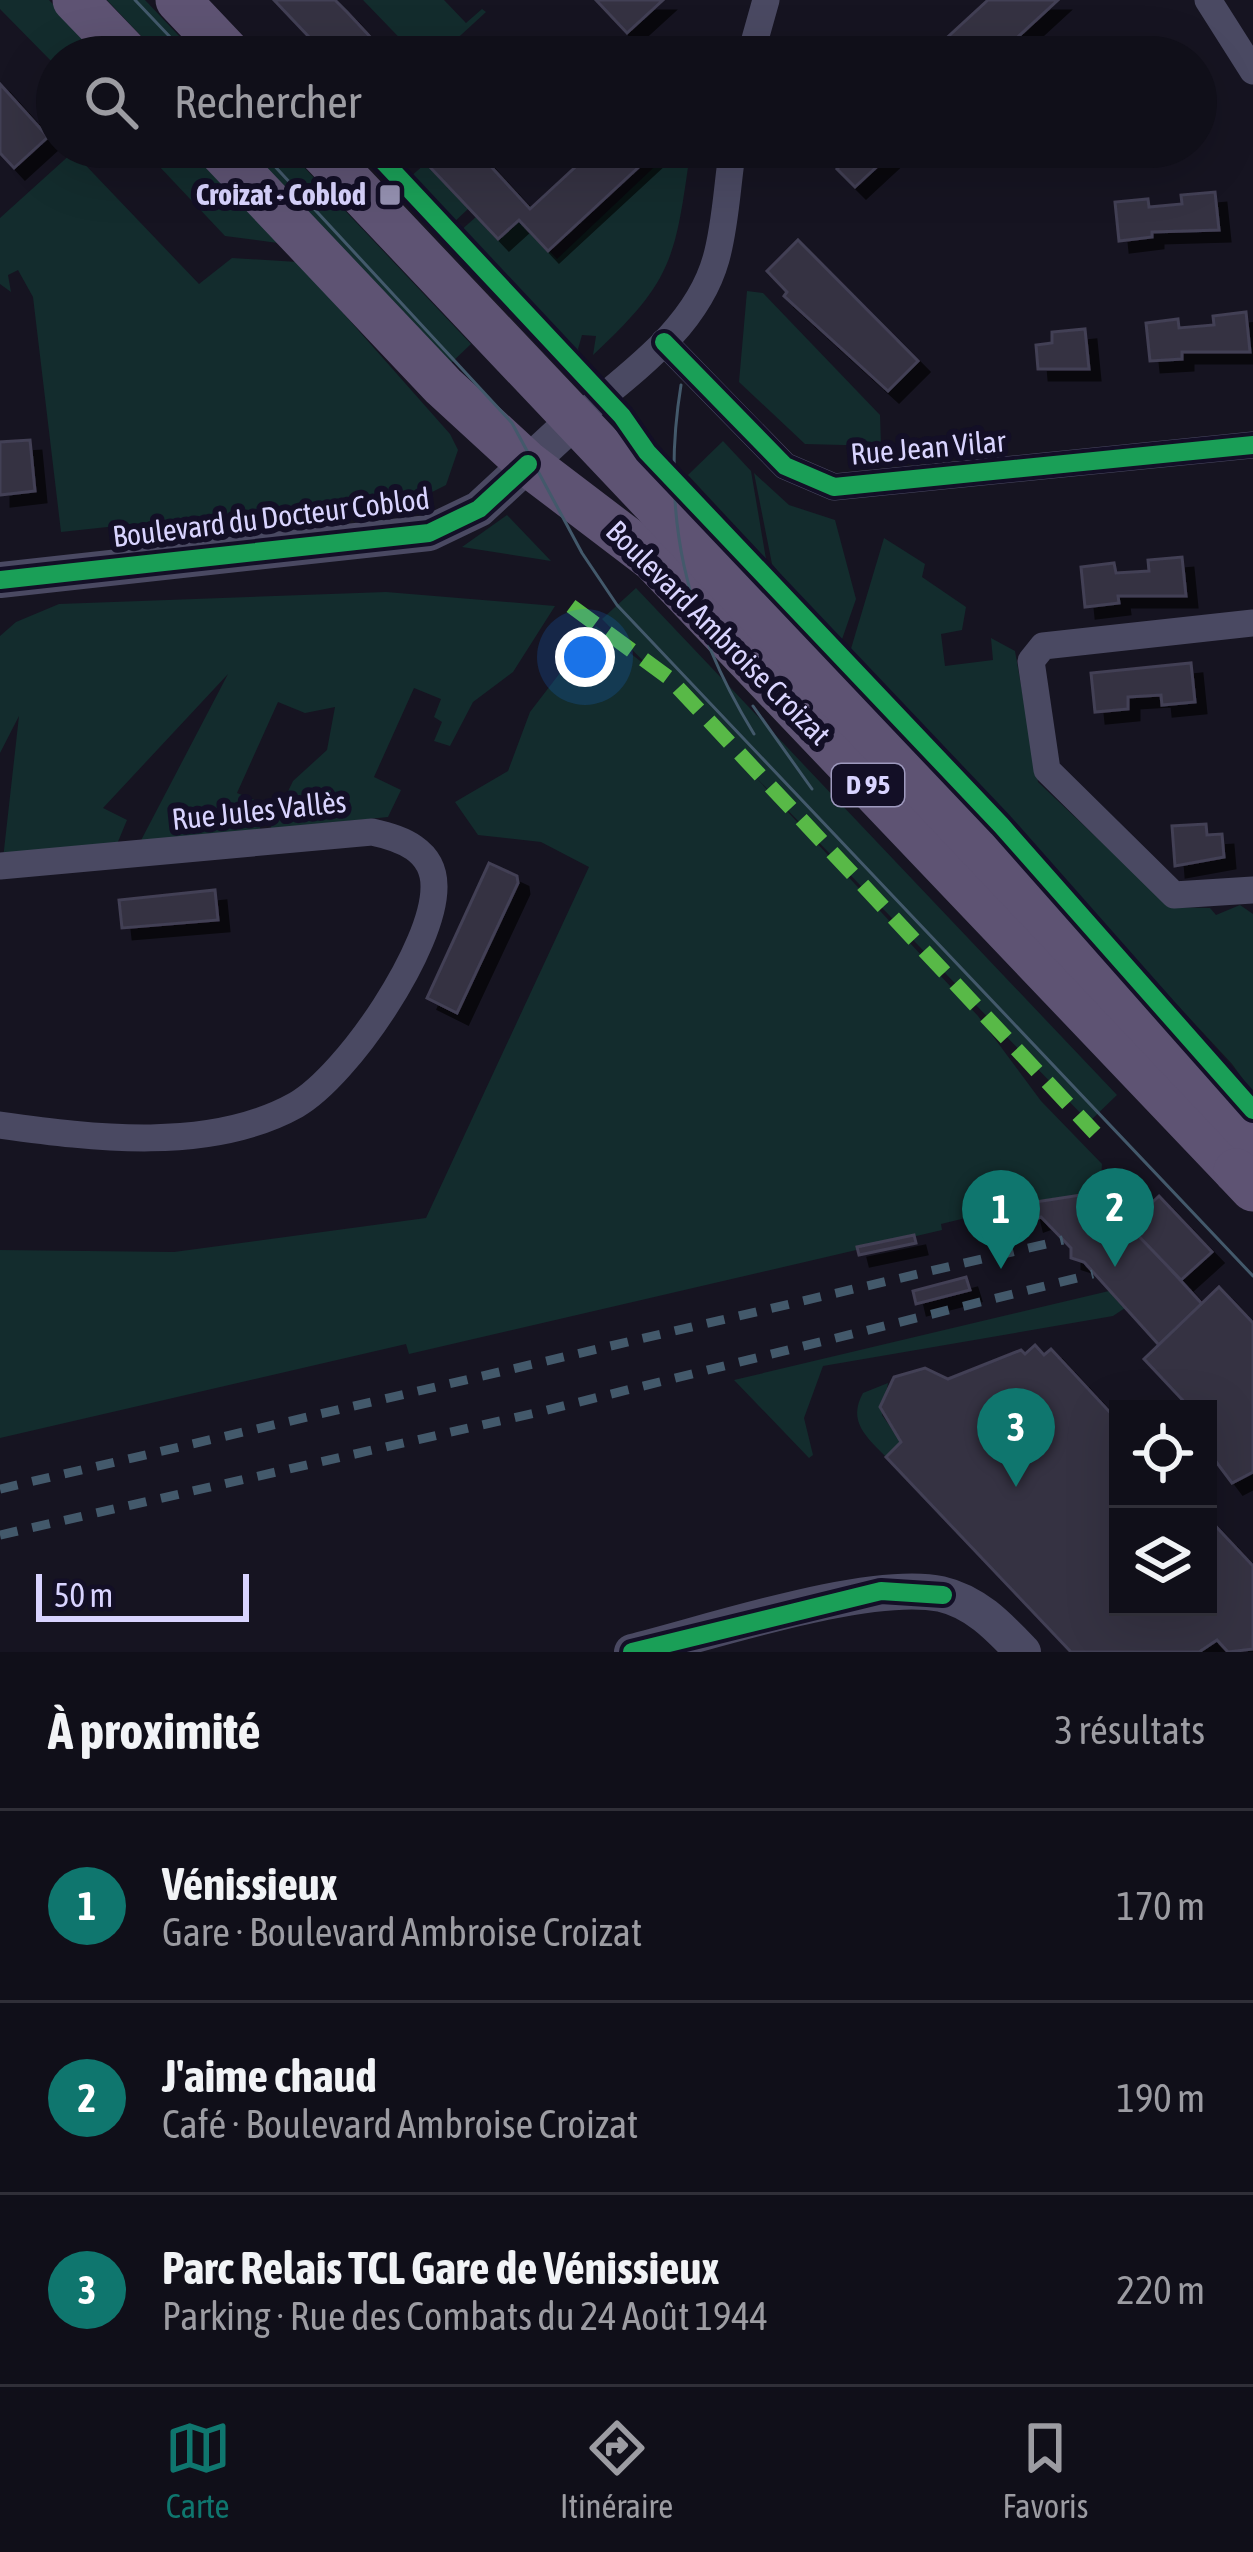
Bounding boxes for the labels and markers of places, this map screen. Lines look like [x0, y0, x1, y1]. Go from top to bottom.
place label: Croizat - Coblod [196, 177, 366, 211]
marker: Croizat - Coblod [377, 182, 403, 208]
pin: 2 [1076, 1168, 1154, 1267]
pin: 1 [962, 1170, 1040, 1269]
pin: 3 [977, 1388, 1055, 1487]

